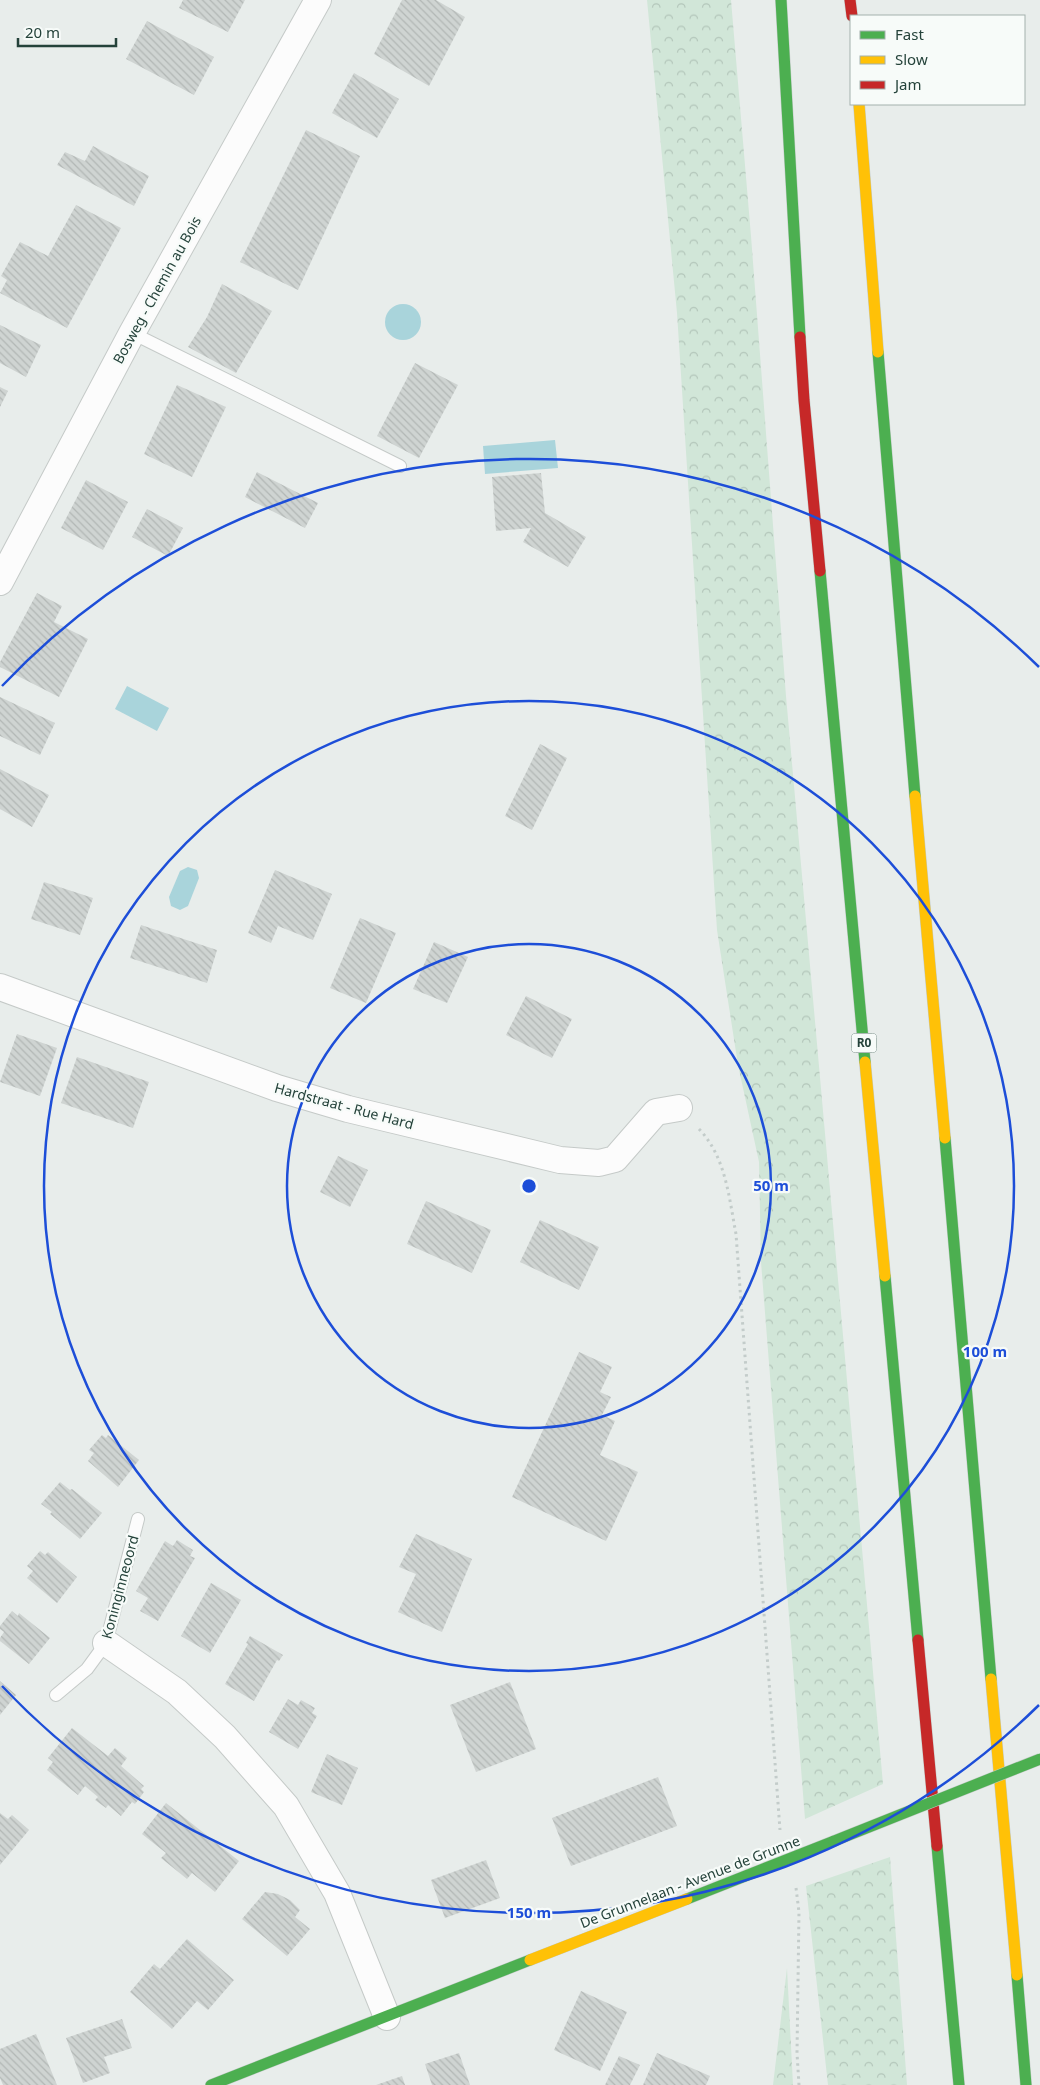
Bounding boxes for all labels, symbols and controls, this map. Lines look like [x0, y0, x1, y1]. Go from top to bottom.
scale bar [18, 15, 115, 47]
legend [850, 15, 1025, 105]
text: 20 m [25, 22, 60, 42]
text: Fast [895, 24, 924, 44]
text: Slow [895, 49, 928, 69]
text: Jam [893, 74, 922, 94]
street label: Bosweg - Chemin au Bois [108, 212, 205, 367]
road number: R0 [852, 1034, 876, 1052]
street label: Hardstraat - Rue Hard [272, 1078, 416, 1133]
text: 50 m [753, 1175, 789, 1195]
centre of rings [520, 1177, 538, 1195]
text: 100 m [963, 1341, 1007, 1361]
street label: Koninginneoord [97, 1533, 142, 1641]
street label: De Grunnelaan - Avenue de Grunne [577, 1831, 803, 1932]
text: 150 m [507, 1902, 551, 1922]

